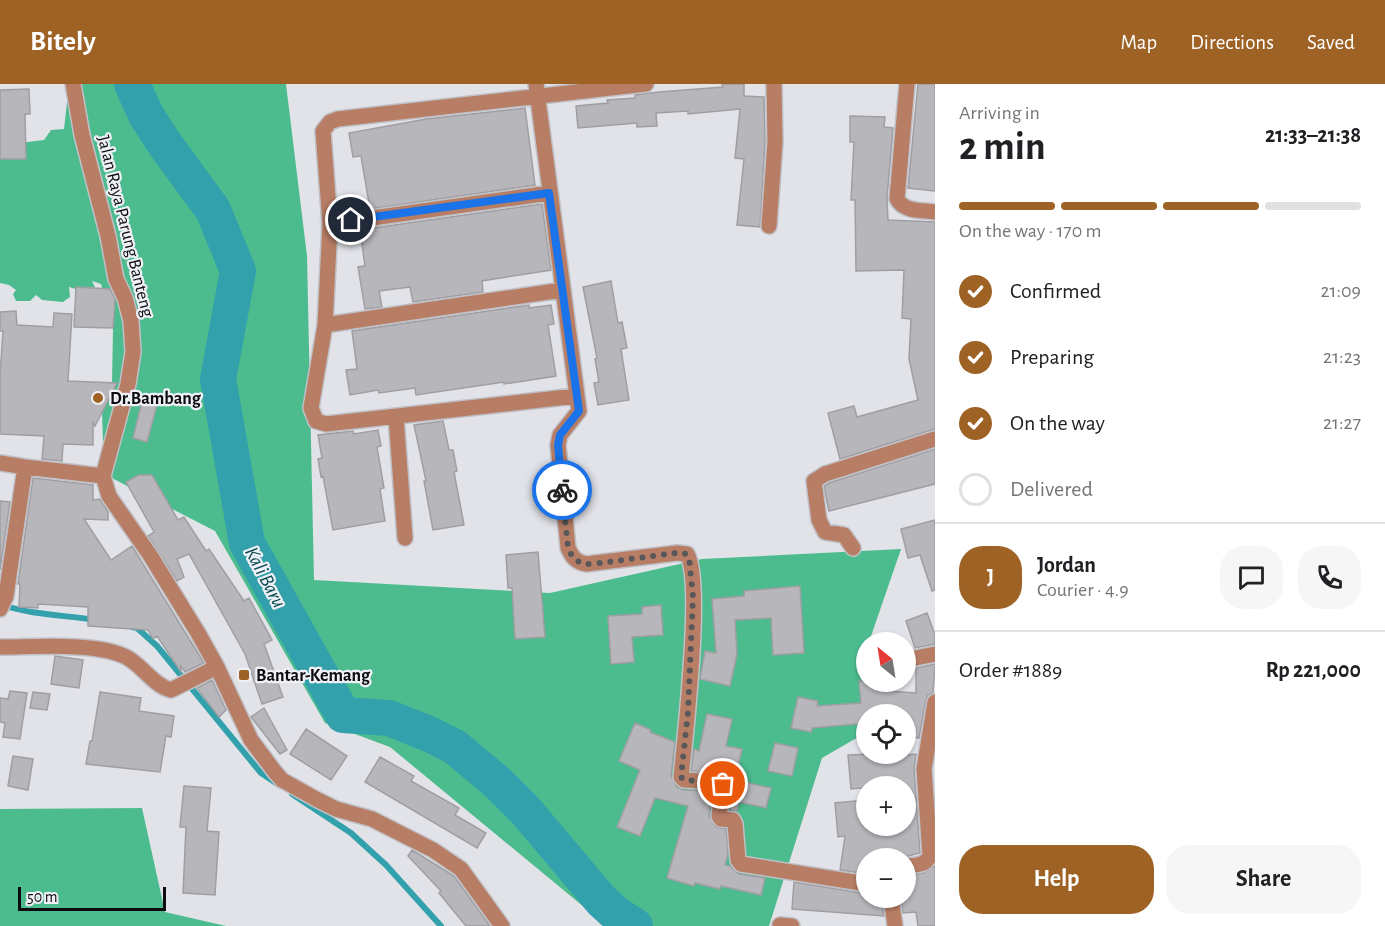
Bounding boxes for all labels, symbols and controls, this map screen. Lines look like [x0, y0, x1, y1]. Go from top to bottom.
text: Bitely [30, 28, 96, 56]
text: Map [1121, 32, 1157, 53]
text: Directions [1190, 32, 1274, 53]
text: Saved [1307, 32, 1355, 53]
text: Arriving in [959, 103, 1040, 123]
text: 21:33–21:38 [1265, 124, 1361, 146]
text: 2 min [959, 128, 1046, 167]
street label: Jalan Raya Parung Banteng [94, 134, 156, 319]
pin [325, 194, 376, 245]
icon: home [334, 203, 367, 236]
text: On the way · 170 m [959, 221, 1102, 241]
icon: check [959, 275, 992, 308]
text: Confirmed [1010, 280, 1101, 302]
text: 21:09 [1320, 281, 1361, 301]
icon: check [959, 341, 992, 374]
text: Preparing [1010, 346, 1094, 368]
text: 21:23 [1323, 347, 1361, 367]
place label: Dr.Bambang [110, 390, 202, 408]
marker: Dr.Bambang [91, 391, 105, 405]
icon: check [959, 407, 992, 440]
text: On the way [1010, 412, 1105, 434]
text: 21:27 [1323, 413, 1361, 433]
courier [532, 460, 592, 520]
icon: bike [546, 474, 579, 507]
text: Delivered [1010, 478, 1093, 500]
water label: Kali Baru [241, 544, 289, 611]
button: chat [1220, 546, 1283, 609]
button: phone [1298, 546, 1361, 609]
text: Jordan [1037, 554, 1096, 576]
text: J [987, 566, 994, 588]
text: Courier · 4.9 [1037, 580, 1129, 600]
north arrow [856, 632, 916, 692]
map controls [856, 632, 916, 908]
text: Order #1889 [959, 659, 1062, 681]
text: Rp 221,000 [1266, 659, 1361, 681]
place label: Bantar-Kemang [256, 667, 371, 685]
marker: Bantar-Kemang [237, 668, 251, 682]
button: locate [856, 704, 916, 764]
pin [697, 758, 748, 809]
icon: bag [706, 767, 739, 800]
button: + [856, 776, 916, 836]
button: Help [959, 845, 1154, 914]
button: Share [1166, 845, 1361, 914]
button: − [856, 848, 916, 908]
scale bar [18, 884, 166, 912]
text: 50 m [27, 889, 58, 905]

